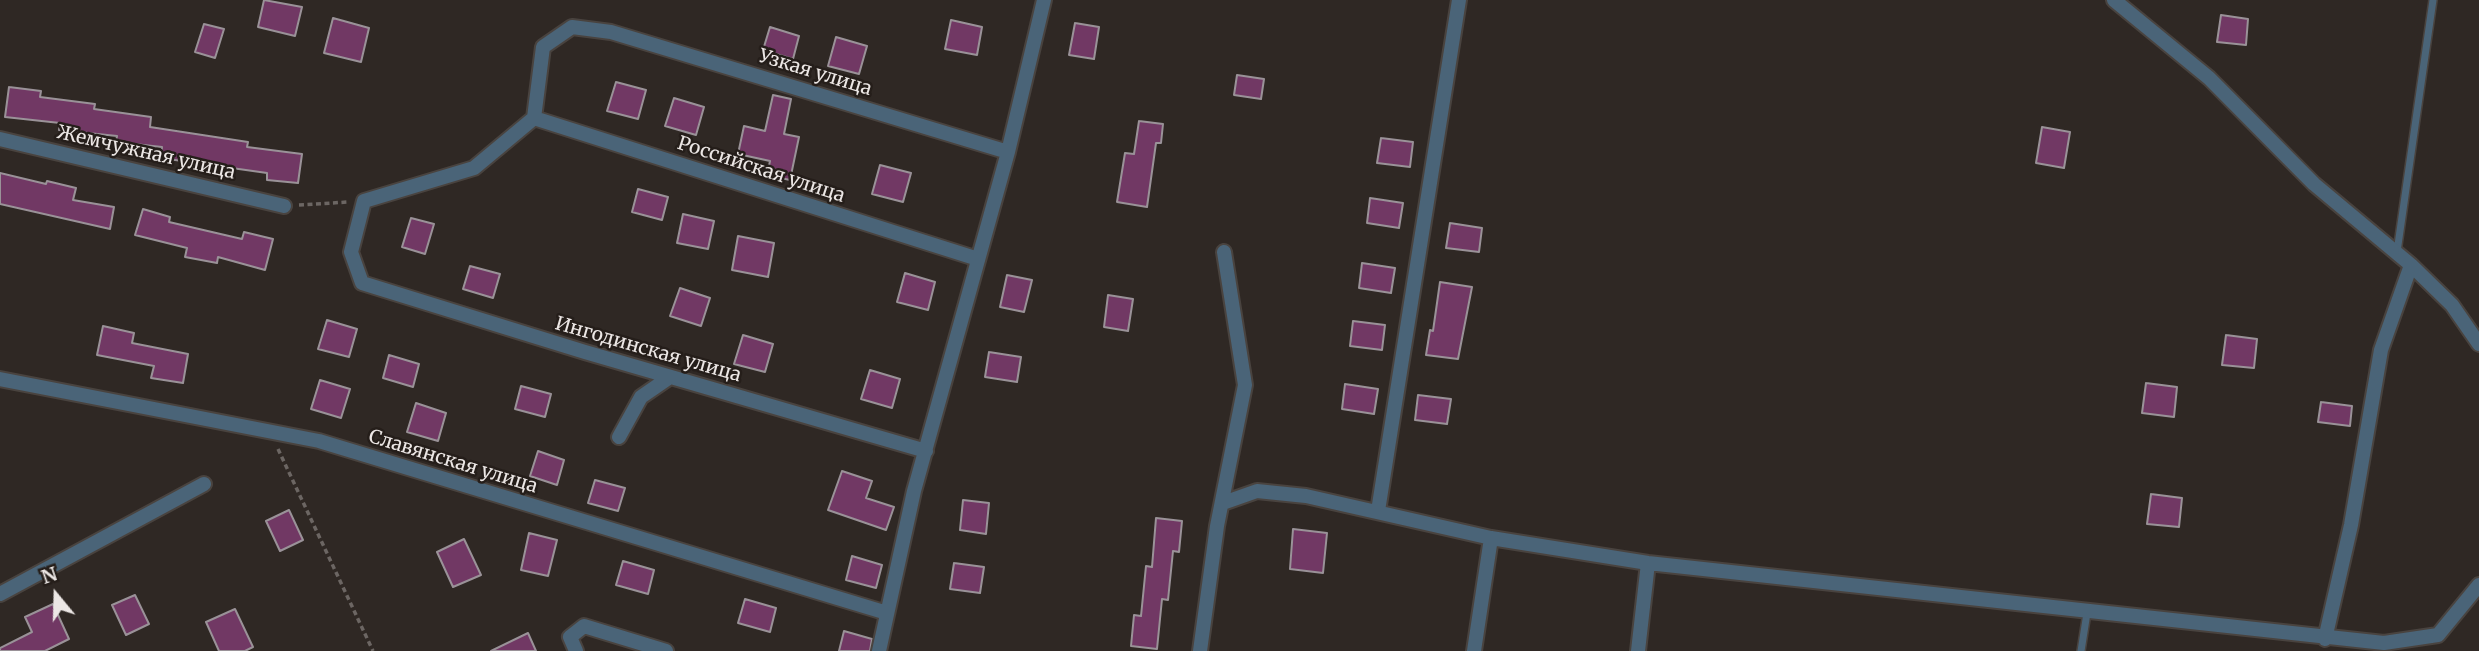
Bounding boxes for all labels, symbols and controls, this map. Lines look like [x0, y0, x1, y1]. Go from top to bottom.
street label: Узкая улица [756, 45, 874, 101]
street label: Жемчужная улица [55, 121, 237, 185]
street label: Российская улица [674, 132, 848, 208]
street label: Ингодинская улица [552, 313, 744, 387]
street label: Славянская улица [366, 425, 540, 499]
north arrow [21, 560, 91, 630]
text: N [38, 561, 60, 589]

